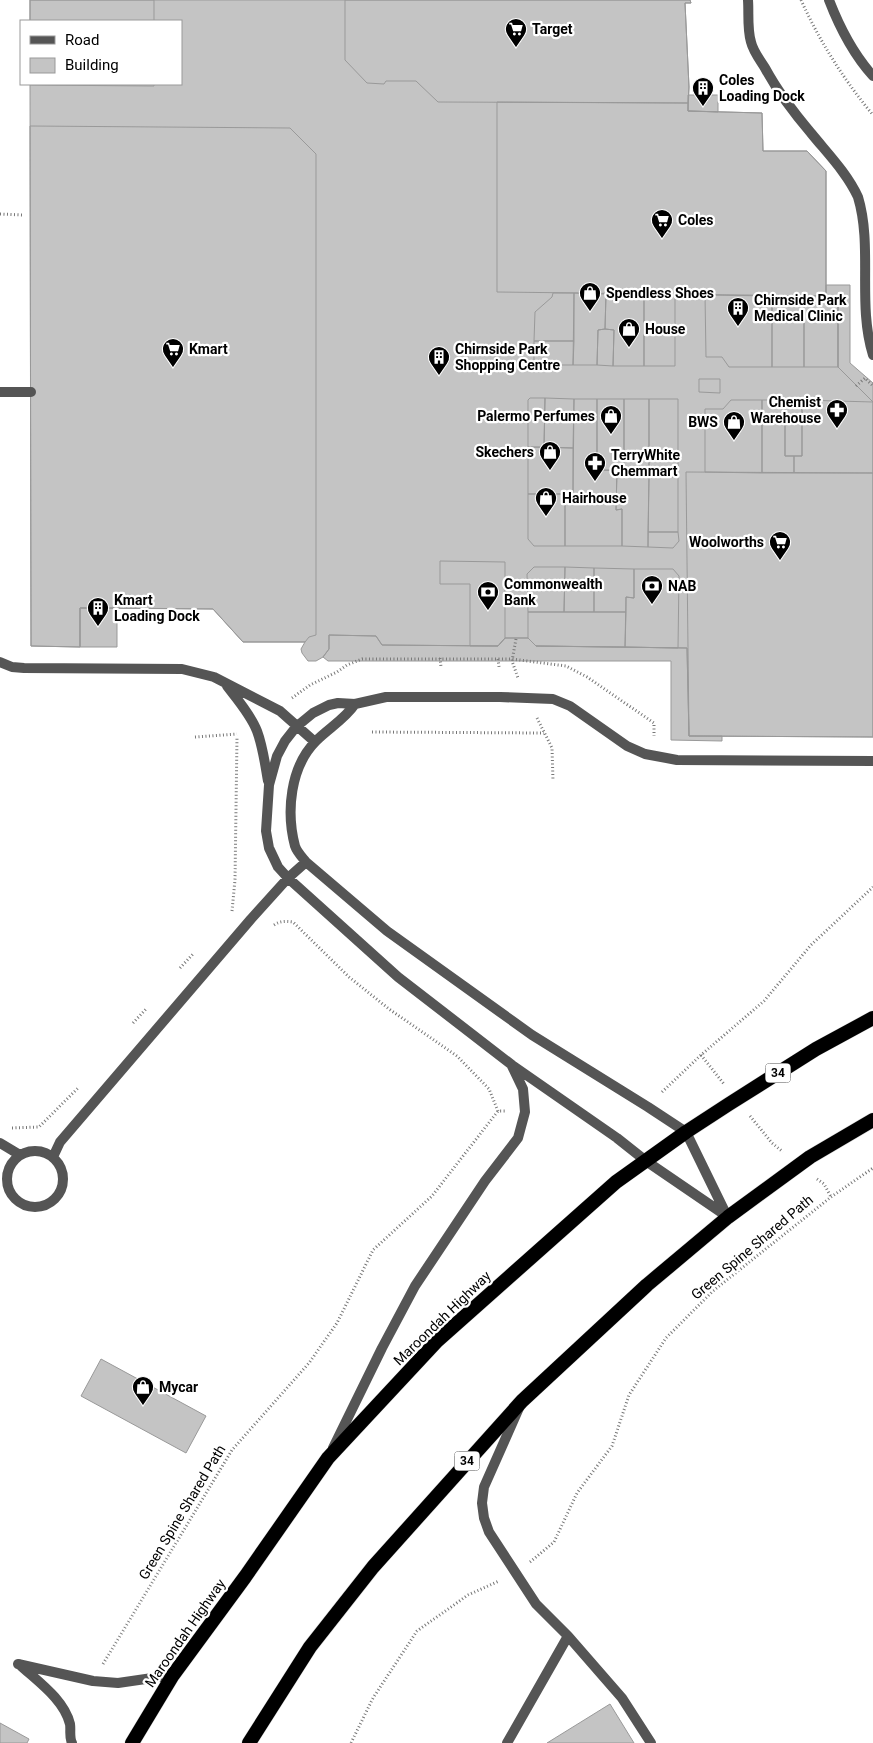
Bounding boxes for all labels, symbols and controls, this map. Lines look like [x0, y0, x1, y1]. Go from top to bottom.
supermarket icon: Target [504, 17, 528, 48]
legend [20, 20, 182, 85]
place label: Target [532, 21, 573, 37]
text: Road [65, 31, 99, 49]
text: Building [65, 56, 119, 74]
place label: Coles Loading Dock [719, 72, 805, 104]
building icon: Coles Loading Dock [691, 76, 715, 107]
supermarket icon: Coles [650, 208, 674, 239]
place label: Coles [678, 212, 714, 228]
shop icon: Spendless Shoes [578, 281, 602, 312]
place label: Spendless Shoes [606, 285, 714, 301]
place label: Chirnside Park Medical Clinic [754, 292, 847, 324]
building icon: Chirnside Park Medical Clinic [726, 296, 750, 327]
shop icon: House [617, 317, 641, 348]
place label: House [645, 321, 686, 337]
supermarket icon: Kmart [161, 337, 185, 368]
place label: Kmart [189, 341, 228, 357]
place label: Chirnside Park Shopping Centre [455, 341, 560, 373]
building icon: Chirnside Park Shopping Centre [427, 345, 451, 376]
place label: Chemist Warehouse [751, 394, 821, 426]
pharmacy icon: Chemist Warehouse [825, 398, 849, 429]
shop icon: Palermo Perfumes [599, 404, 623, 435]
place label: Palermo Perfumes [477, 408, 595, 424]
shop icon: BWS [722, 410, 746, 441]
place label: BWS [688, 414, 718, 430]
shop icon: Skechers [538, 440, 562, 471]
place label: Skechers [475, 444, 534, 460]
place label: TerryWhite Chemmart [611, 447, 681, 479]
pharmacy icon: TerryWhite Chemmart [583, 451, 607, 482]
shop icon: Hairhouse [534, 486, 558, 517]
place label: Hairhouse [562, 490, 627, 506]
supermarket icon: Woolworths [768, 530, 792, 561]
place label: Woolworths [689, 534, 764, 550]
bank icon: NAB [640, 574, 664, 605]
place label: Commonwealth Bank [504, 576, 603, 608]
place label: NAB [668, 578, 696, 594]
bank icon: Commonwealth Bank [476, 580, 500, 611]
place label: Kmart Loading Dock [114, 592, 200, 624]
building icon: Kmart Loading Dock [86, 596, 110, 627]
road number: 34 [766, 1064, 790, 1082]
street label: Green Spine Shared Path [688, 1191, 816, 1303]
street label: Maroondah Highway [390, 1267, 494, 1368]
shop icon: Mycar [131, 1375, 155, 1406]
place label: Mycar [159, 1379, 198, 1395]
street label: Green Spine Shared Path [135, 1442, 229, 1582]
road number: 34 [454, 1452, 480, 1470]
street label: Maroondah Highway [142, 1575, 229, 1690]

